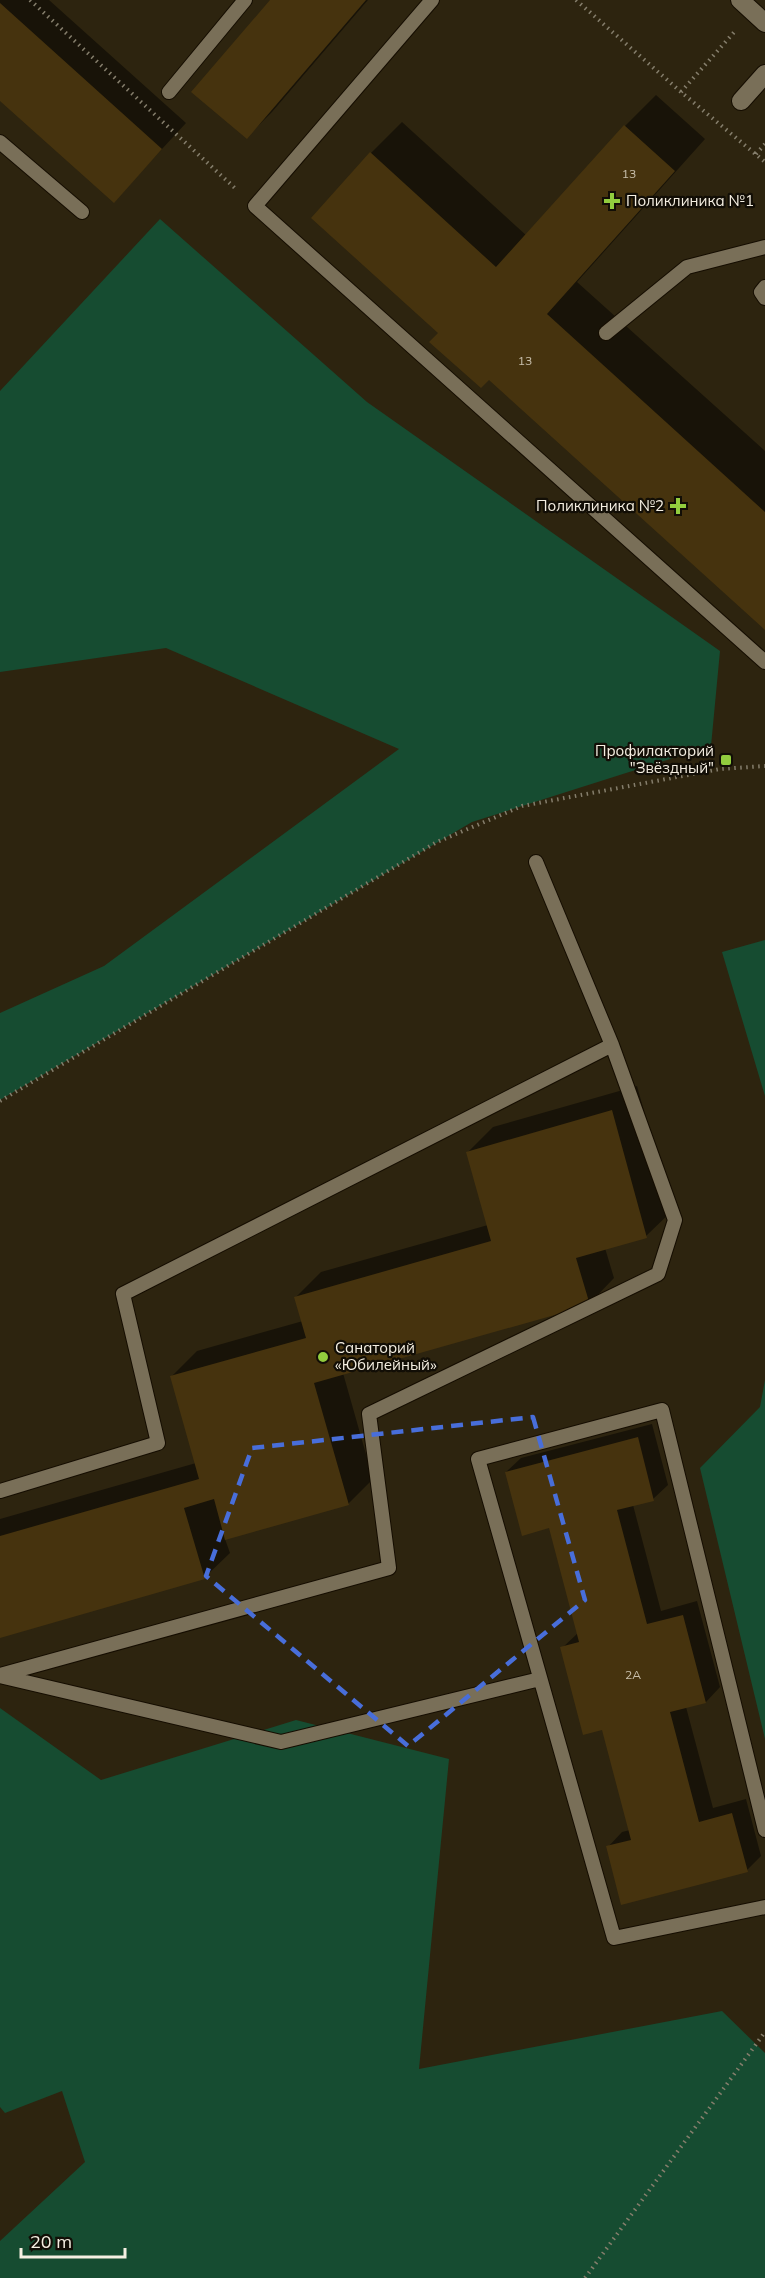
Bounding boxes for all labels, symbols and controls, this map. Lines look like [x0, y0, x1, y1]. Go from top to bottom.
house number: 13 [622, 166, 636, 181]
place label: Поликлиника №1 [626, 191, 754, 210]
marker: Поликлиника №1 [603, 192, 621, 210]
house number: 13 [518, 353, 532, 368]
place label: Поликлиника №2 [536, 496, 664, 515]
marker: Поликлиника №2 [669, 497, 687, 515]
place label: Профилакторий "Звёздный" [595, 741, 714, 777]
marker: Профилакторий "Звёздный" [719, 753, 733, 767]
place label: Санаторий «Юбилейный» [335, 1338, 437, 1374]
marker: Санаторий «Юбилейный» [316, 1350, 330, 1364]
house number: 2А [625, 1667, 641, 1682]
scale bar [21, 2221, 124, 2259]
text: 20 m [30, 2230, 72, 2253]

